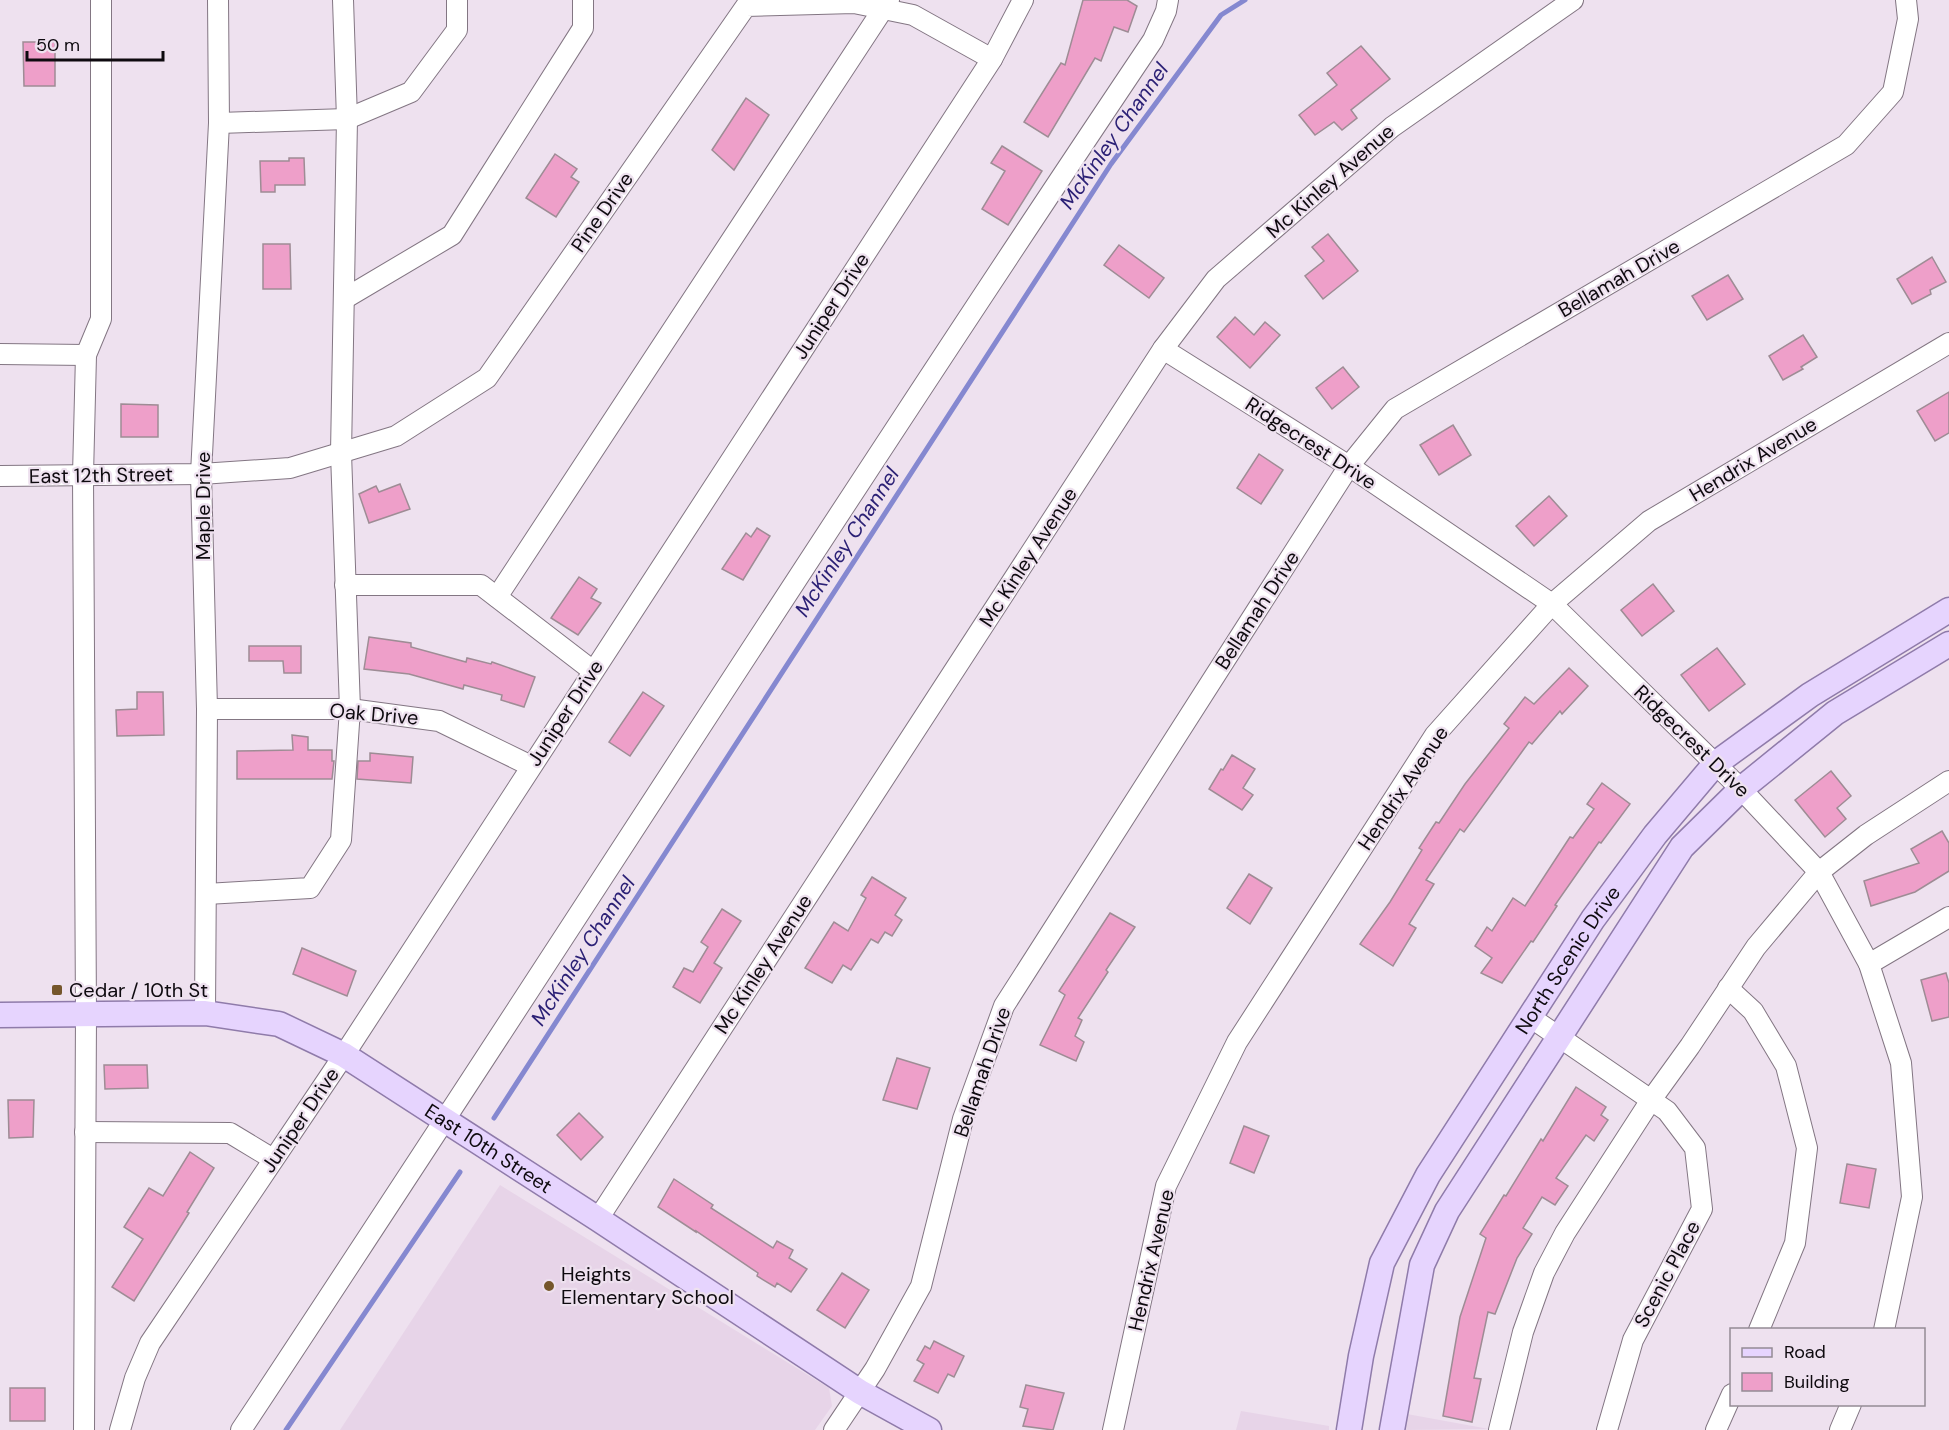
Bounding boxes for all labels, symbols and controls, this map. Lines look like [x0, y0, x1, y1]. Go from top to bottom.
scale bar [27, 24, 164, 62]
text: 50 m [36, 33, 80, 57]
water label: McKinley Channel [1053, 57, 1175, 215]
street label: Mc Kinley Avenue [1261, 118, 1399, 244]
street label: Pine Drive [565, 167, 639, 257]
street label: Bellamah Drive [1554, 233, 1684, 323]
street label: Juniper Drive [787, 248, 875, 364]
street label: Ridgecrest Drive [1240, 391, 1382, 495]
street label: Hendrix Avenue [1684, 411, 1822, 507]
street label: Maple Drive [190, 452, 216, 560]
street label: East 12th Street [29, 461, 173, 489]
water label: McKinley Channel [788, 462, 906, 622]
street label: Mc Kinley Avenue [973, 482, 1083, 632]
street label: Bellamah Drive [1209, 546, 1305, 674]
street label: Juniper Drive [521, 655, 609, 771]
street label: Ridgecrest Drive [1629, 679, 1755, 803]
street label: Oak Drive [328, 697, 420, 731]
street label: Hendrix Avenue [1352, 721, 1454, 855]
water label: McKinley Channel [524, 871, 642, 1031]
street label: North Scenic Drive [1509, 881, 1626, 1039]
street label: Mc Kinley Avenue [708, 889, 818, 1039]
place label: Cedar / 10th St [69, 977, 208, 1003]
marker: Cedar / 10th St [50, 983, 64, 997]
street label: Bellamah Drive [948, 1003, 1016, 1141]
street label: Juniper Drive [255, 1062, 345, 1178]
street label: East 10th Street [420, 1098, 557, 1199]
street label: Hendrix Avenue [1122, 1187, 1180, 1333]
street label: Scenic Place [1628, 1216, 1706, 1332]
place label: Heights Elementary School [561, 1261, 734, 1310]
marker: Heights Elementary School [542, 1279, 556, 1293]
legend [1730, 1328, 1925, 1406]
text: Road [1784, 1340, 1826, 1364]
text: Building [1784, 1370, 1849, 1394]

